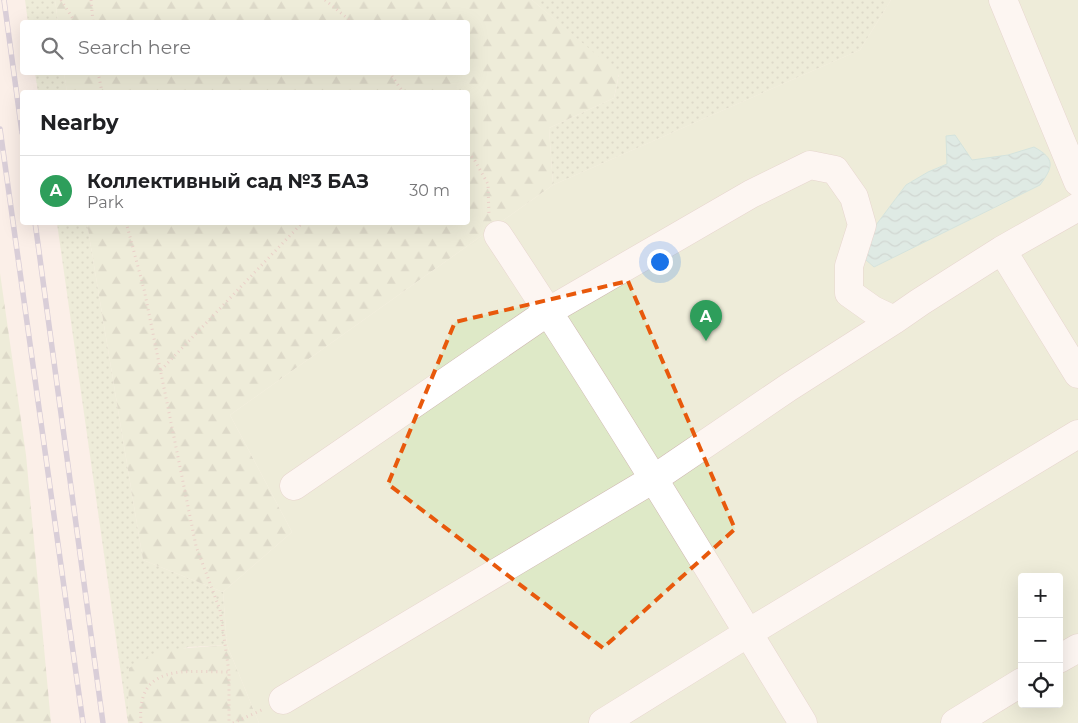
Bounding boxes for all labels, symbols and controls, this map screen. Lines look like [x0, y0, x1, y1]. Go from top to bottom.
search box [20, 20, 470, 75]
icon: search [38, 34, 66, 62]
text: Search here [78, 36, 191, 59]
text: Nearby [40, 110, 119, 135]
text: Коллективный сад №3 БАЗ [87, 170, 369, 193]
text: A [50, 181, 62, 200]
text: 30 m [409, 181, 450, 200]
text: Park [87, 193, 124, 212]
your location [647, 249, 673, 275]
pin: A [690, 300, 722, 341]
map controls [1018, 573, 1063, 708]
button: + [1018, 573, 1063, 618]
button: − [1018, 618, 1063, 663]
button: locate [1018, 663, 1063, 708]

